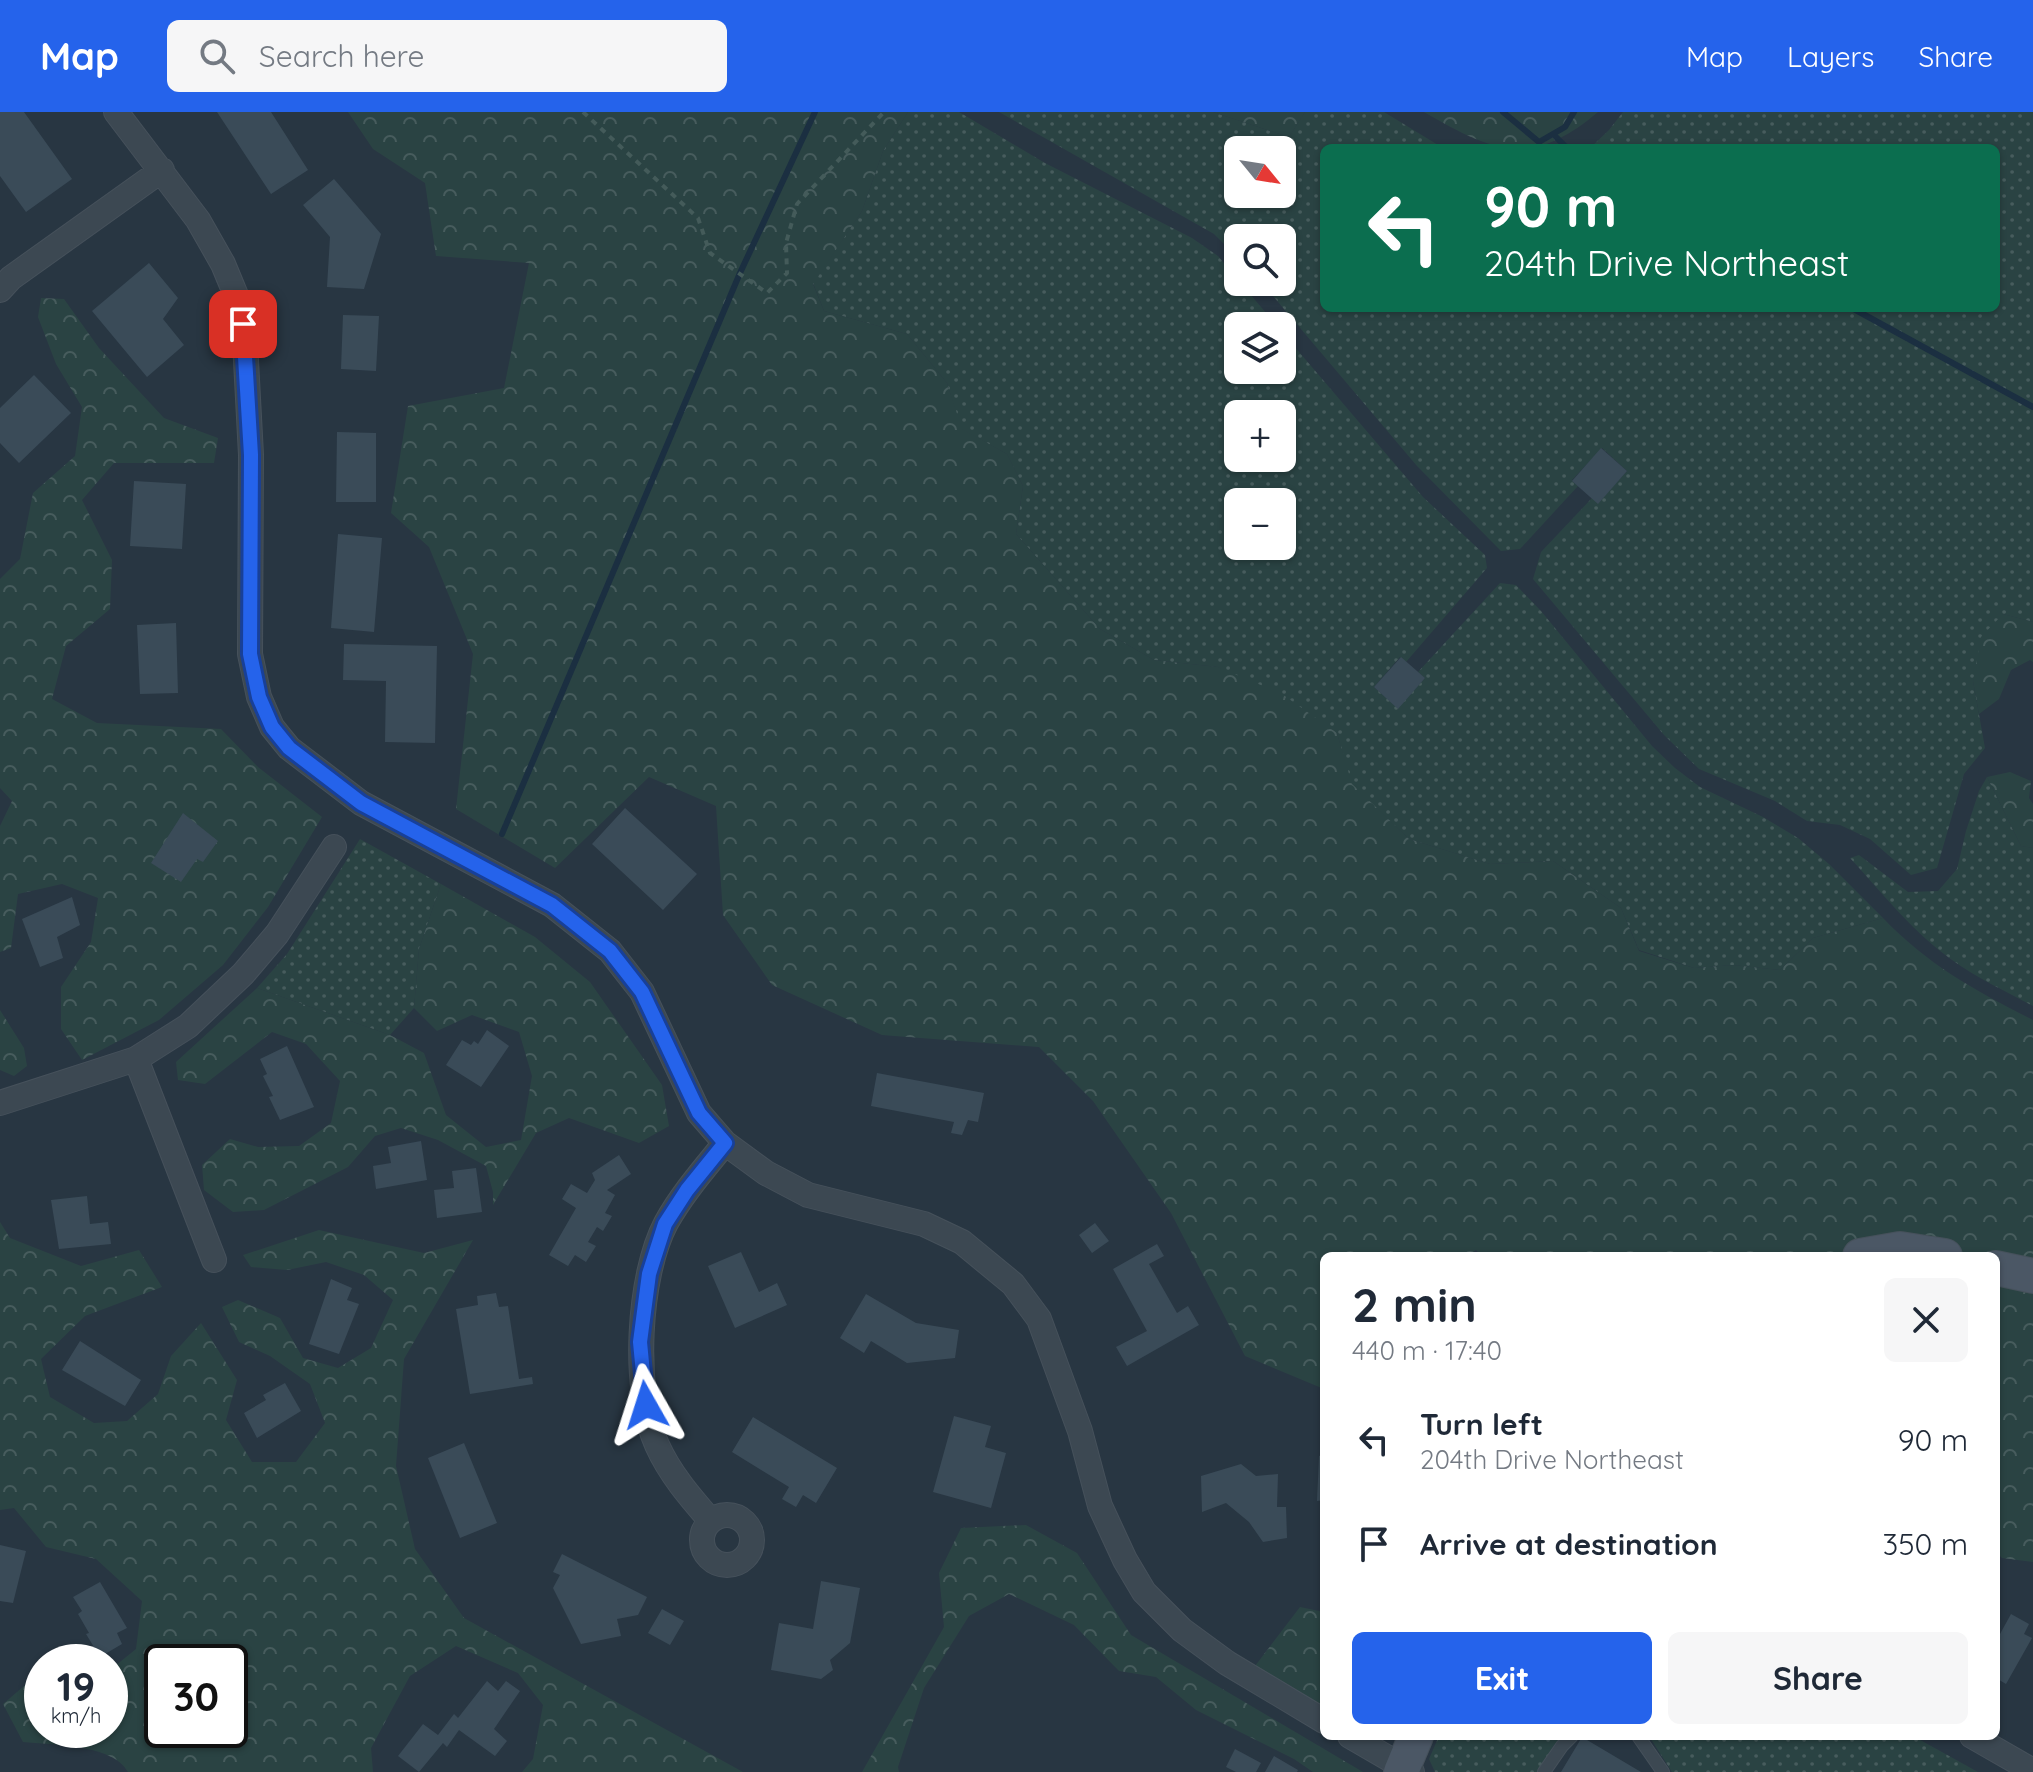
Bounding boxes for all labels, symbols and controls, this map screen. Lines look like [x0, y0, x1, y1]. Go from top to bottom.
search box [167, 20, 727, 92]
text: Map [40, 32, 119, 80]
icon: search [195, 34, 239, 78]
text: Search here [259, 37, 424, 75]
text: Map [1686, 39, 1743, 74]
text: Layers [1787, 39, 1874, 74]
text: Share [1918, 39, 1993, 74]
north arrow [1224, 136, 1296, 208]
map controls [1224, 136, 1296, 560]
text: 90 m [1484, 171, 1618, 241]
icon: left [1352, 176, 1456, 280]
button: search [1224, 224, 1296, 296]
text: 204th Drive Northeast [1484, 240, 1849, 285]
pin [209, 290, 277, 358]
icon: arrive [221, 302, 265, 346]
button: layers [1224, 312, 1296, 384]
button: + [1224, 400, 1296, 472]
button: − [1224, 488, 1296, 560]
text: 2 min [1352, 1274, 1477, 1334]
button: close [1884, 1278, 1968, 1362]
text: 440 m · 17:40 [1352, 1334, 1502, 1367]
position arrow [604, 1363, 688, 1447]
text: Turn left [1420, 1405, 1543, 1443]
icon: left [1352, 1418, 1396, 1462]
text: 90 m [1898, 1421, 1968, 1459]
text: 204th Drive Northeast [1420, 1443, 1684, 1476]
icon: arrive [1352, 1522, 1396, 1566]
text: Arrive at destination [1420, 1525, 1718, 1563]
text: 350 m [1883, 1525, 1968, 1563]
button: Exit [1352, 1632, 1652, 1724]
button: Share [1668, 1632, 1968, 1724]
speed limit sign: 30 [144, 1644, 248, 1748]
text: 19 [57, 1661, 95, 1711]
text: km/h [51, 1703, 101, 1728]

